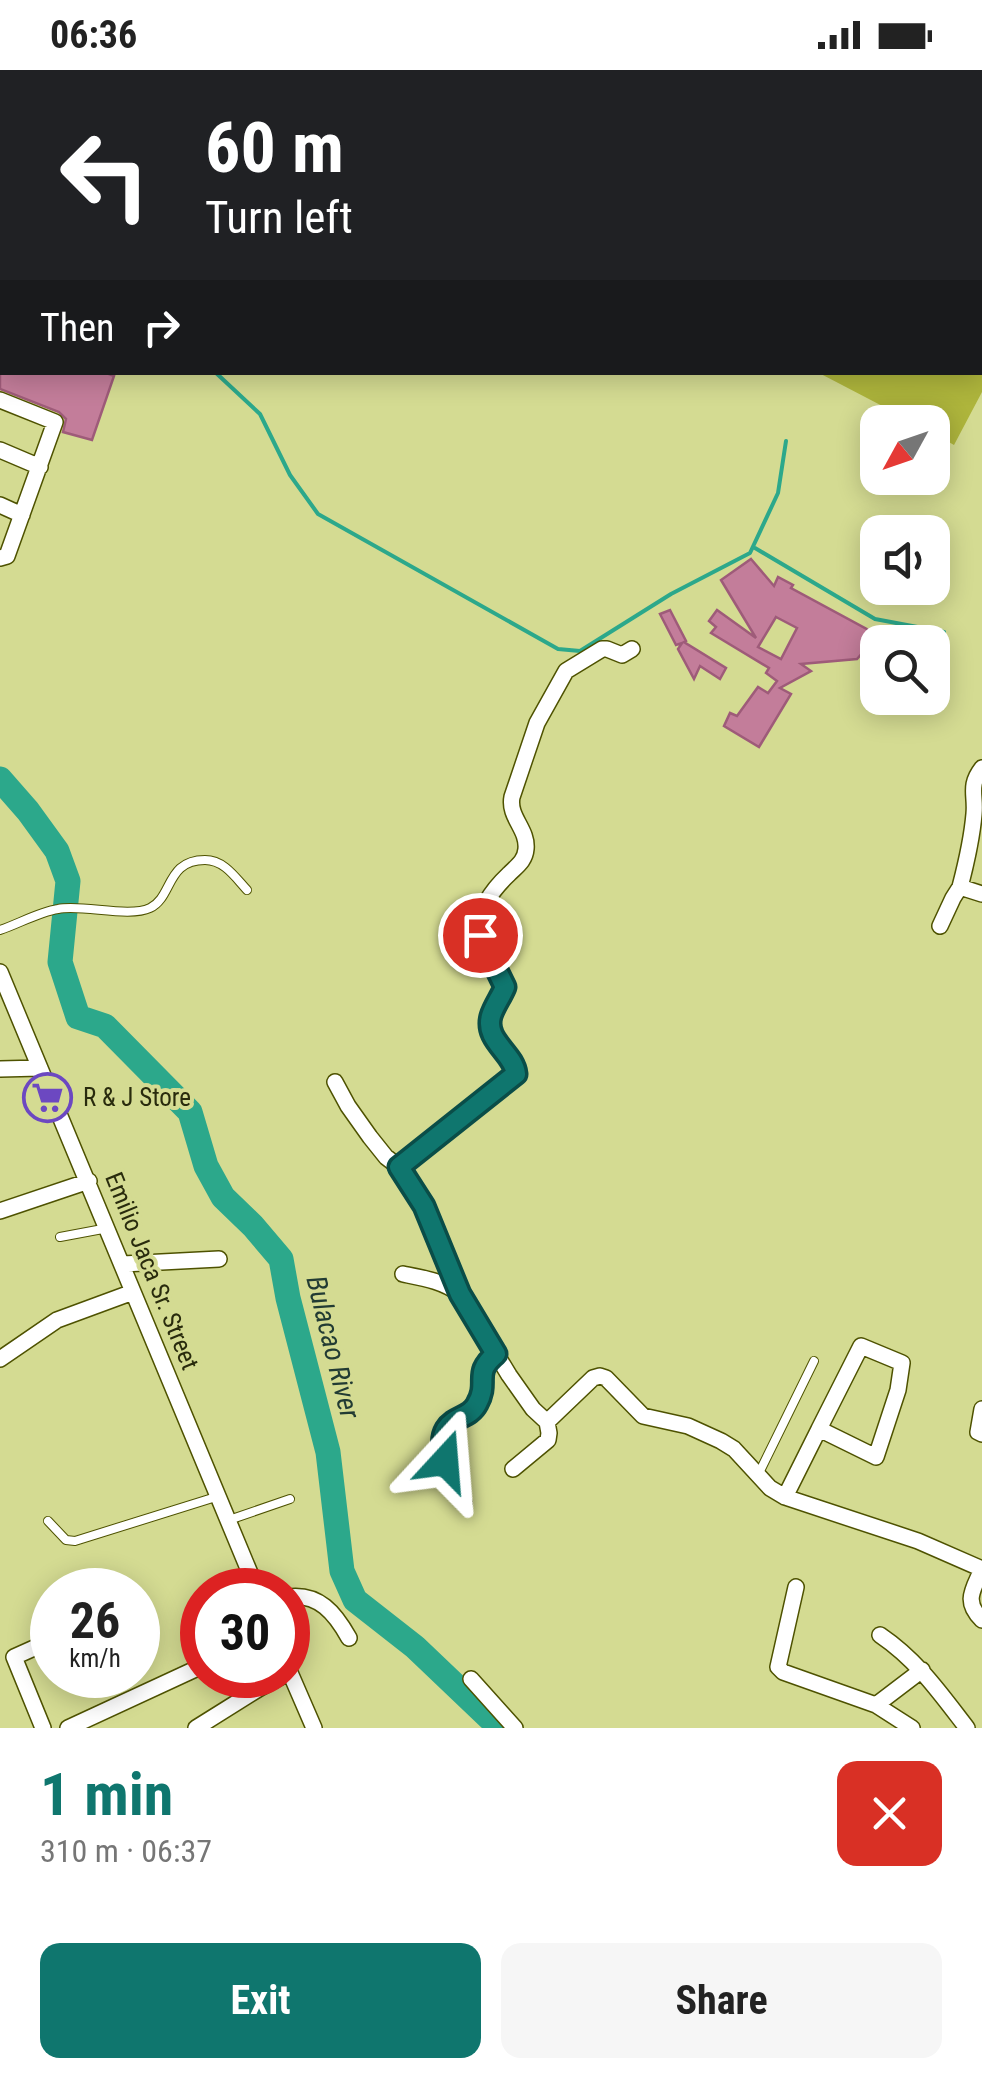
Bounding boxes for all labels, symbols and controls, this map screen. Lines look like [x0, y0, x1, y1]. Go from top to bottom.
text: 06:36 [50, 13, 137, 57]
text: 60 m [205, 107, 344, 189]
icon: left [40, 110, 170, 240]
text: Turn left [205, 191, 353, 244]
icon: right [134, 300, 189, 355]
text: Then [40, 306, 114, 350]
north arrow [860, 405, 950, 495]
map controls [860, 405, 950, 715]
button: sound [860, 515, 950, 605]
button: search [860, 625, 950, 715]
pin [438, 893, 523, 978]
icon: arrive [453, 908, 508, 963]
supermarket icon: R & J Store [22, 1071, 74, 1123]
place label: R & J Store [83, 1083, 191, 1112]
street label: Emilio Jaca Sr. Street [99, 1168, 205, 1374]
water label: Bulacao River [299, 1272, 367, 1422]
position arrow [393, 1409, 497, 1513]
speed limit sign: 30 [180, 1568, 310, 1698]
text: 26 [70, 1592, 120, 1650]
text: km/h [69, 1644, 121, 1673]
text: 1 min [40, 1759, 173, 1830]
button: close [837, 1761, 942, 1866]
text: 310 m · 06:37 [40, 1832, 212, 1870]
button: Exit [40, 1943, 481, 2058]
button: Share [501, 1943, 942, 2058]

